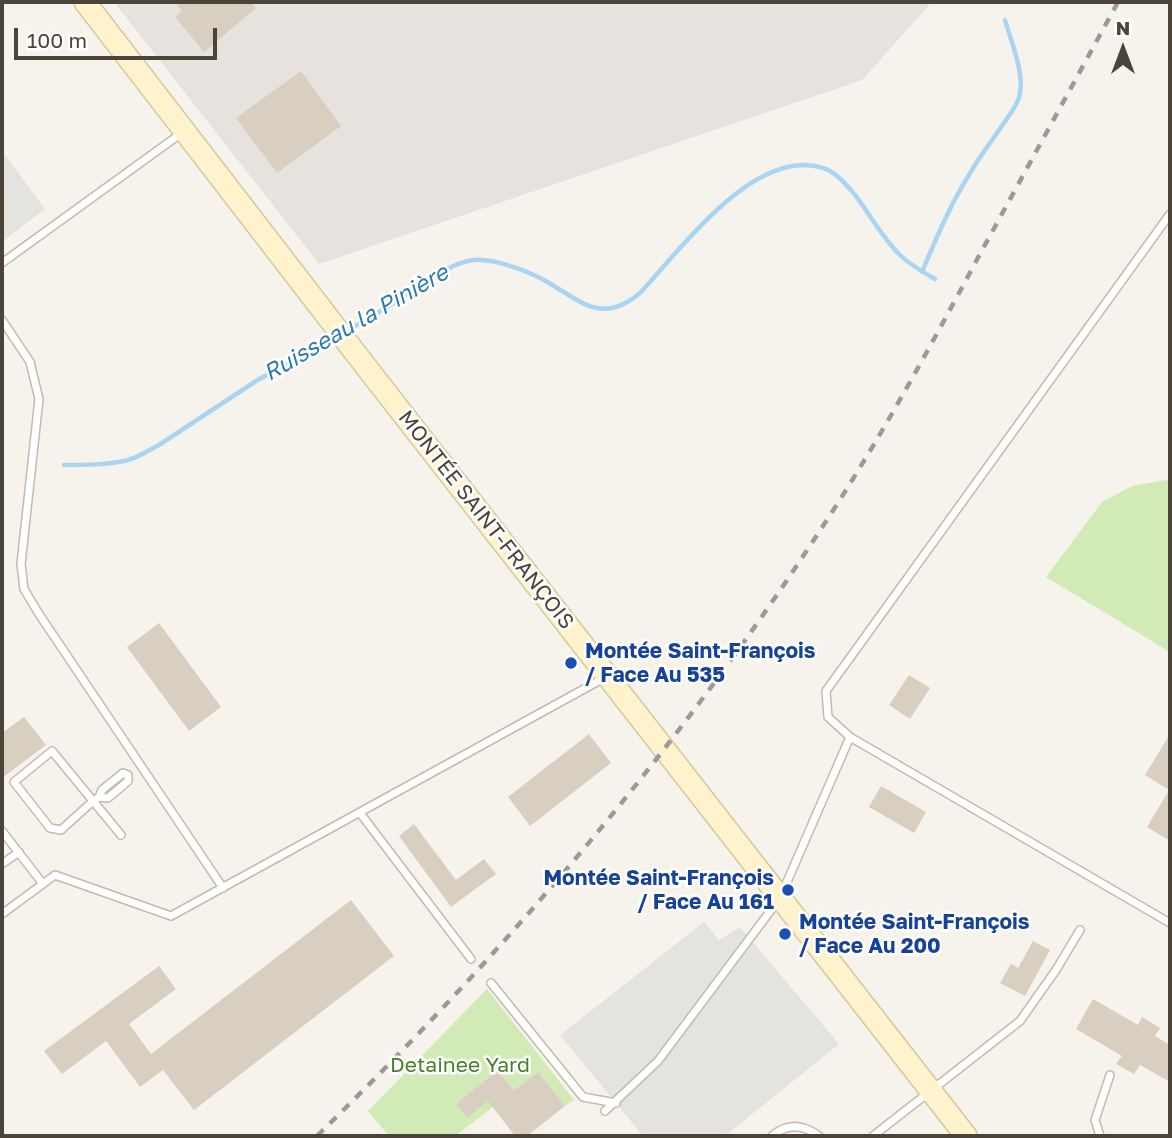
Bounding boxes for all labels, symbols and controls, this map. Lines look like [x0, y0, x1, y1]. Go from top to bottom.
scale bar [18, 14, 220, 58]
north arrow [1088, 14, 1158, 84]
text: N [1116, 16, 1130, 39]
text: 100 m [27, 27, 87, 53]
water label: Ruisseau la Pinière [259, 259, 453, 387]
street label: MONTÉE SAINT-FRANÇOIS [393, 406, 579, 634]
place label: Montée Saint-François / Face Au 535 [585, 638, 816, 688]
marker: Montée Saint-François / Face Au 535 [563, 655, 579, 671]
place label: Montée Saint-François / Face Au 161 [543, 865, 774, 915]
marker: Montée Saint-François / Face Au 161 [780, 882, 796, 898]
place label: Montée Saint-François / Face Au 200 [799, 909, 1030, 959]
marker: Montée Saint-François / Face Au 200 [777, 926, 793, 942]
park label: Detainee Yard [390, 1052, 530, 1078]

